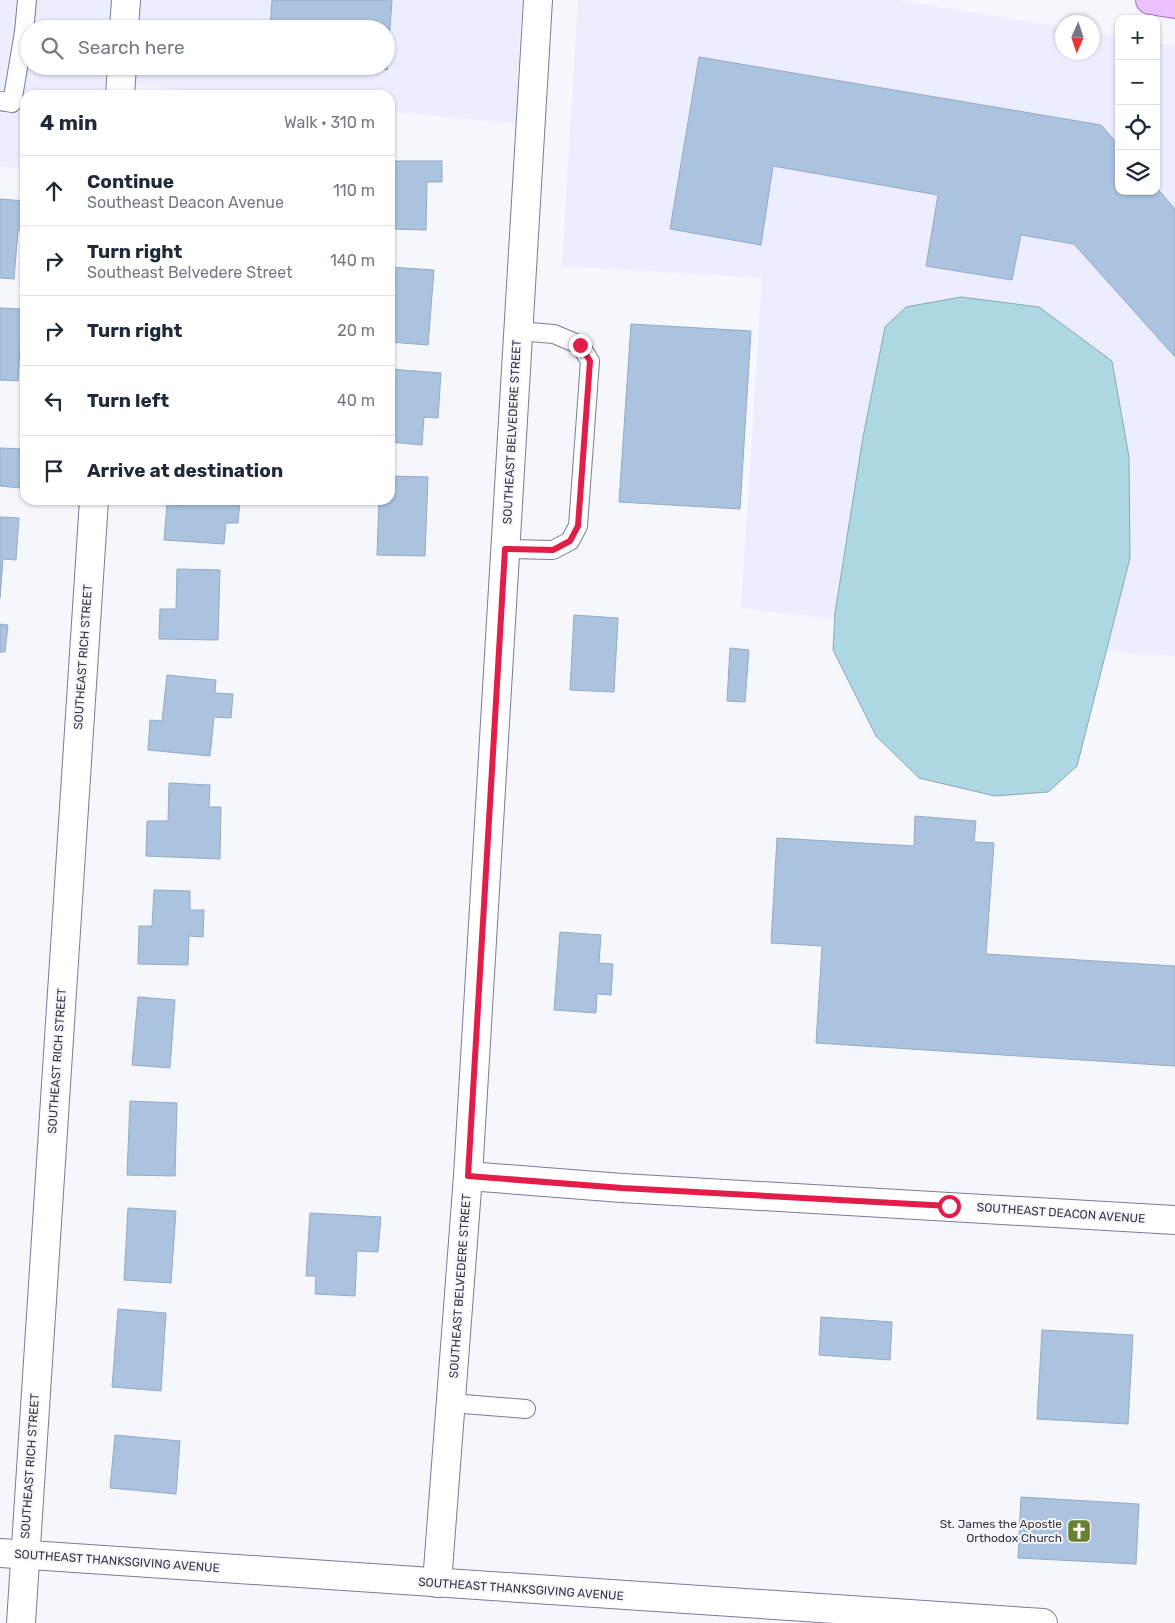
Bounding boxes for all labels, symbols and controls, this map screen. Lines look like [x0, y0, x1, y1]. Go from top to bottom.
north arrow [1055, 15, 1100, 60]
map controls [1115, 15, 1160, 195]
button: + [1115, 15, 1160, 60]
search box [20, 20, 395, 75]
icon: search [38, 34, 66, 62]
text: Search here [78, 36, 185, 59]
button: − [1115, 60, 1160, 105]
button: locate [1115, 105, 1160, 150]
text: 4 min [40, 110, 98, 135]
text: Walk · 310 m [284, 113, 375, 132]
button: layers [1115, 150, 1160, 195]
text: Continue [87, 170, 174, 193]
icon: ahead [40, 177, 68, 205]
text: 110 m [333, 181, 375, 200]
text: Southeast Deacon Avenue [87, 193, 284, 212]
text: Turn right [87, 240, 182, 263]
icon: right [40, 247, 68, 275]
text: 140 m [330, 251, 375, 270]
text: Southeast Belvedere Street [87, 263, 293, 282]
icon: right [40, 317, 68, 345]
text: Turn right [87, 319, 182, 342]
text: 20 m [337, 321, 375, 340]
route end [569, 334, 592, 357]
street label: SOUTHEAST BELVEDERE STREET [500, 339, 524, 525]
icon: left [40, 387, 68, 415]
text: Turn left [87, 389, 169, 412]
text: 40 m [337, 391, 375, 410]
icon: arrive [40, 457, 68, 485]
text: Arrive at destination [87, 459, 283, 482]
street label: SOUTHEAST RICH STREET [71, 584, 95, 730]
street label: SOUTHEAST RICH STREET [45, 988, 69, 1134]
street label: SOUTHEAST BELVEDERE STREET [447, 1193, 473, 1379]
route start [938, 1195, 961, 1218]
street label: SOUTHEAST DEACON AVENUE [976, 1200, 1146, 1226]
street label: SOUTHEAST RICH STREET [18, 1393, 42, 1539]
place label: St. James the Apostle Orthodox Church [940, 1517, 1062, 1545]
church icon: St. James the Apostle Orthodox Church [1066, 1518, 1092, 1544]
street label: SOUTHEAST THANKSGIVING AVENUE [14, 1547, 220, 1575]
street label: SOUTHEAST THANKSGIVING AVENUE [418, 1575, 624, 1603]

